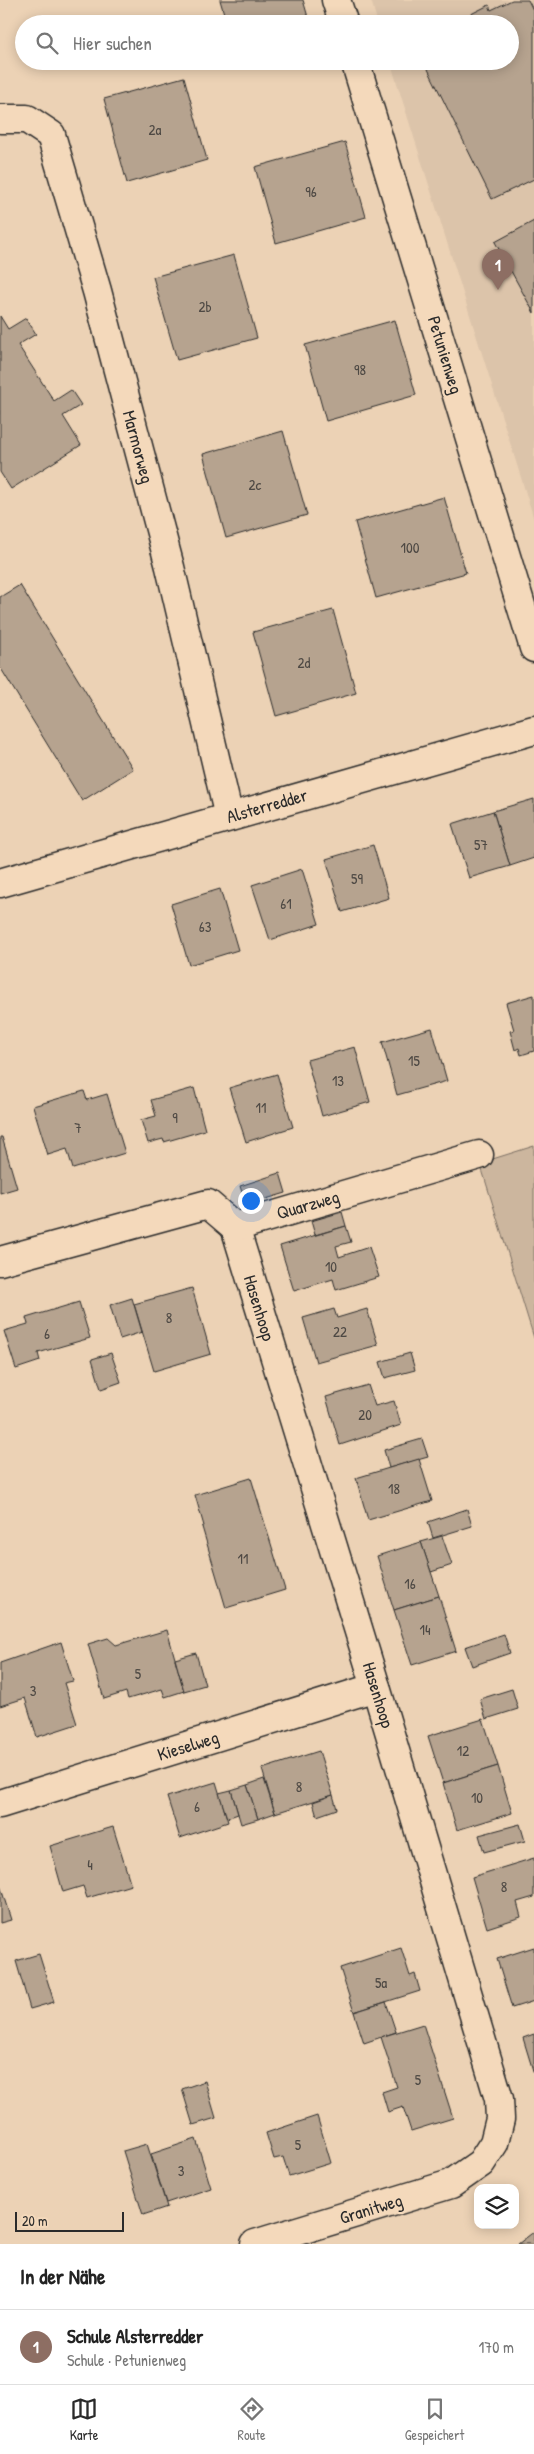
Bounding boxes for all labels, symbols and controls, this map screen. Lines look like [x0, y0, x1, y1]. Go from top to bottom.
search box [15, 15, 519, 70]
icon: search [33, 29, 61, 57]
text: Hier suchen [73, 30, 152, 56]
house number: 2a [149, 119, 162, 140]
house number: 96 [305, 181, 317, 202]
pin: 1 [482, 249, 514, 290]
house number: 2b [198, 296, 212, 317]
street label: Petunienweg [422, 313, 469, 397]
house number: 98 [354, 359, 366, 380]
street label: Marmorweg [117, 408, 160, 486]
house number: 2c [249, 474, 262, 495]
house number: 100 [401, 537, 420, 558]
house number: 2d [298, 652, 311, 673]
street label: Alsterredder [224, 782, 310, 829]
house number: 57 [474, 834, 488, 855]
house number: 59 [351, 868, 363, 889]
house number: 61 [280, 893, 292, 914]
house number: 63 [199, 916, 212, 937]
house number: 15 [408, 1050, 421, 1071]
house number: 13 [332, 1070, 344, 1091]
house number: 11 [256, 1097, 266, 1118]
house number: 9 [172, 1107, 178, 1128]
house number: 7 [74, 1117, 82, 1138]
street label: Quarzweg [274, 1184, 342, 1225]
your location [238, 1188, 264, 1214]
house number: 10 [325, 1256, 337, 1277]
street label: Hasenhoop [238, 1272, 281, 1344]
house number: 8 [166, 1307, 172, 1328]
house number: 22 [333, 1321, 347, 1342]
house number: 6 [44, 1323, 50, 1344]
house number: 20 [358, 1404, 372, 1425]
house number: 18 [388, 1478, 400, 1499]
house number: 11 [238, 1548, 248, 1569]
house number: 16 [404, 1573, 416, 1594]
house number: 14 [419, 1619, 431, 1640]
street label: Hasenhoop [357, 1659, 400, 1731]
house number: 5 [135, 1663, 142, 1684]
house number: 3 [30, 1680, 37, 1701]
street label: Kieselweg [154, 1724, 222, 1767]
house number: 12 [457, 1740, 469, 1761]
house number: 8 [296, 1776, 302, 1797]
house number: 10 [471, 1787, 483, 1808]
house number: 6 [194, 1796, 200, 1817]
house number: 4 [87, 1854, 93, 1875]
house number: 8 [501, 1876, 507, 1897]
house number: 5a [375, 1972, 387, 1993]
house number: 5 [415, 2069, 422, 2090]
house number: 5 [295, 2134, 302, 2155]
house number: 3 [178, 2160, 185, 2181]
map controls [474, 2184, 519, 2229]
button: layers [474, 2184, 519, 2229]
street label: Granitweg [336, 2187, 405, 2230]
scale bar [15, 2209, 124, 2232]
text: 20 m [22, 2211, 48, 2230]
text: In der Nähe [20, 2262, 105, 2291]
text: Schule Alsterredder [67, 2323, 203, 2349]
text: 1 [33, 2336, 39, 2358]
text: 170 m [479, 2336, 514, 2358]
text: Schule · Petunienweg [67, 2349, 186, 2371]
tab: Karte [70, 2395, 98, 2444]
tab: Route [238, 2395, 266, 2444]
tab: Gespeichert [405, 2395, 464, 2444]

